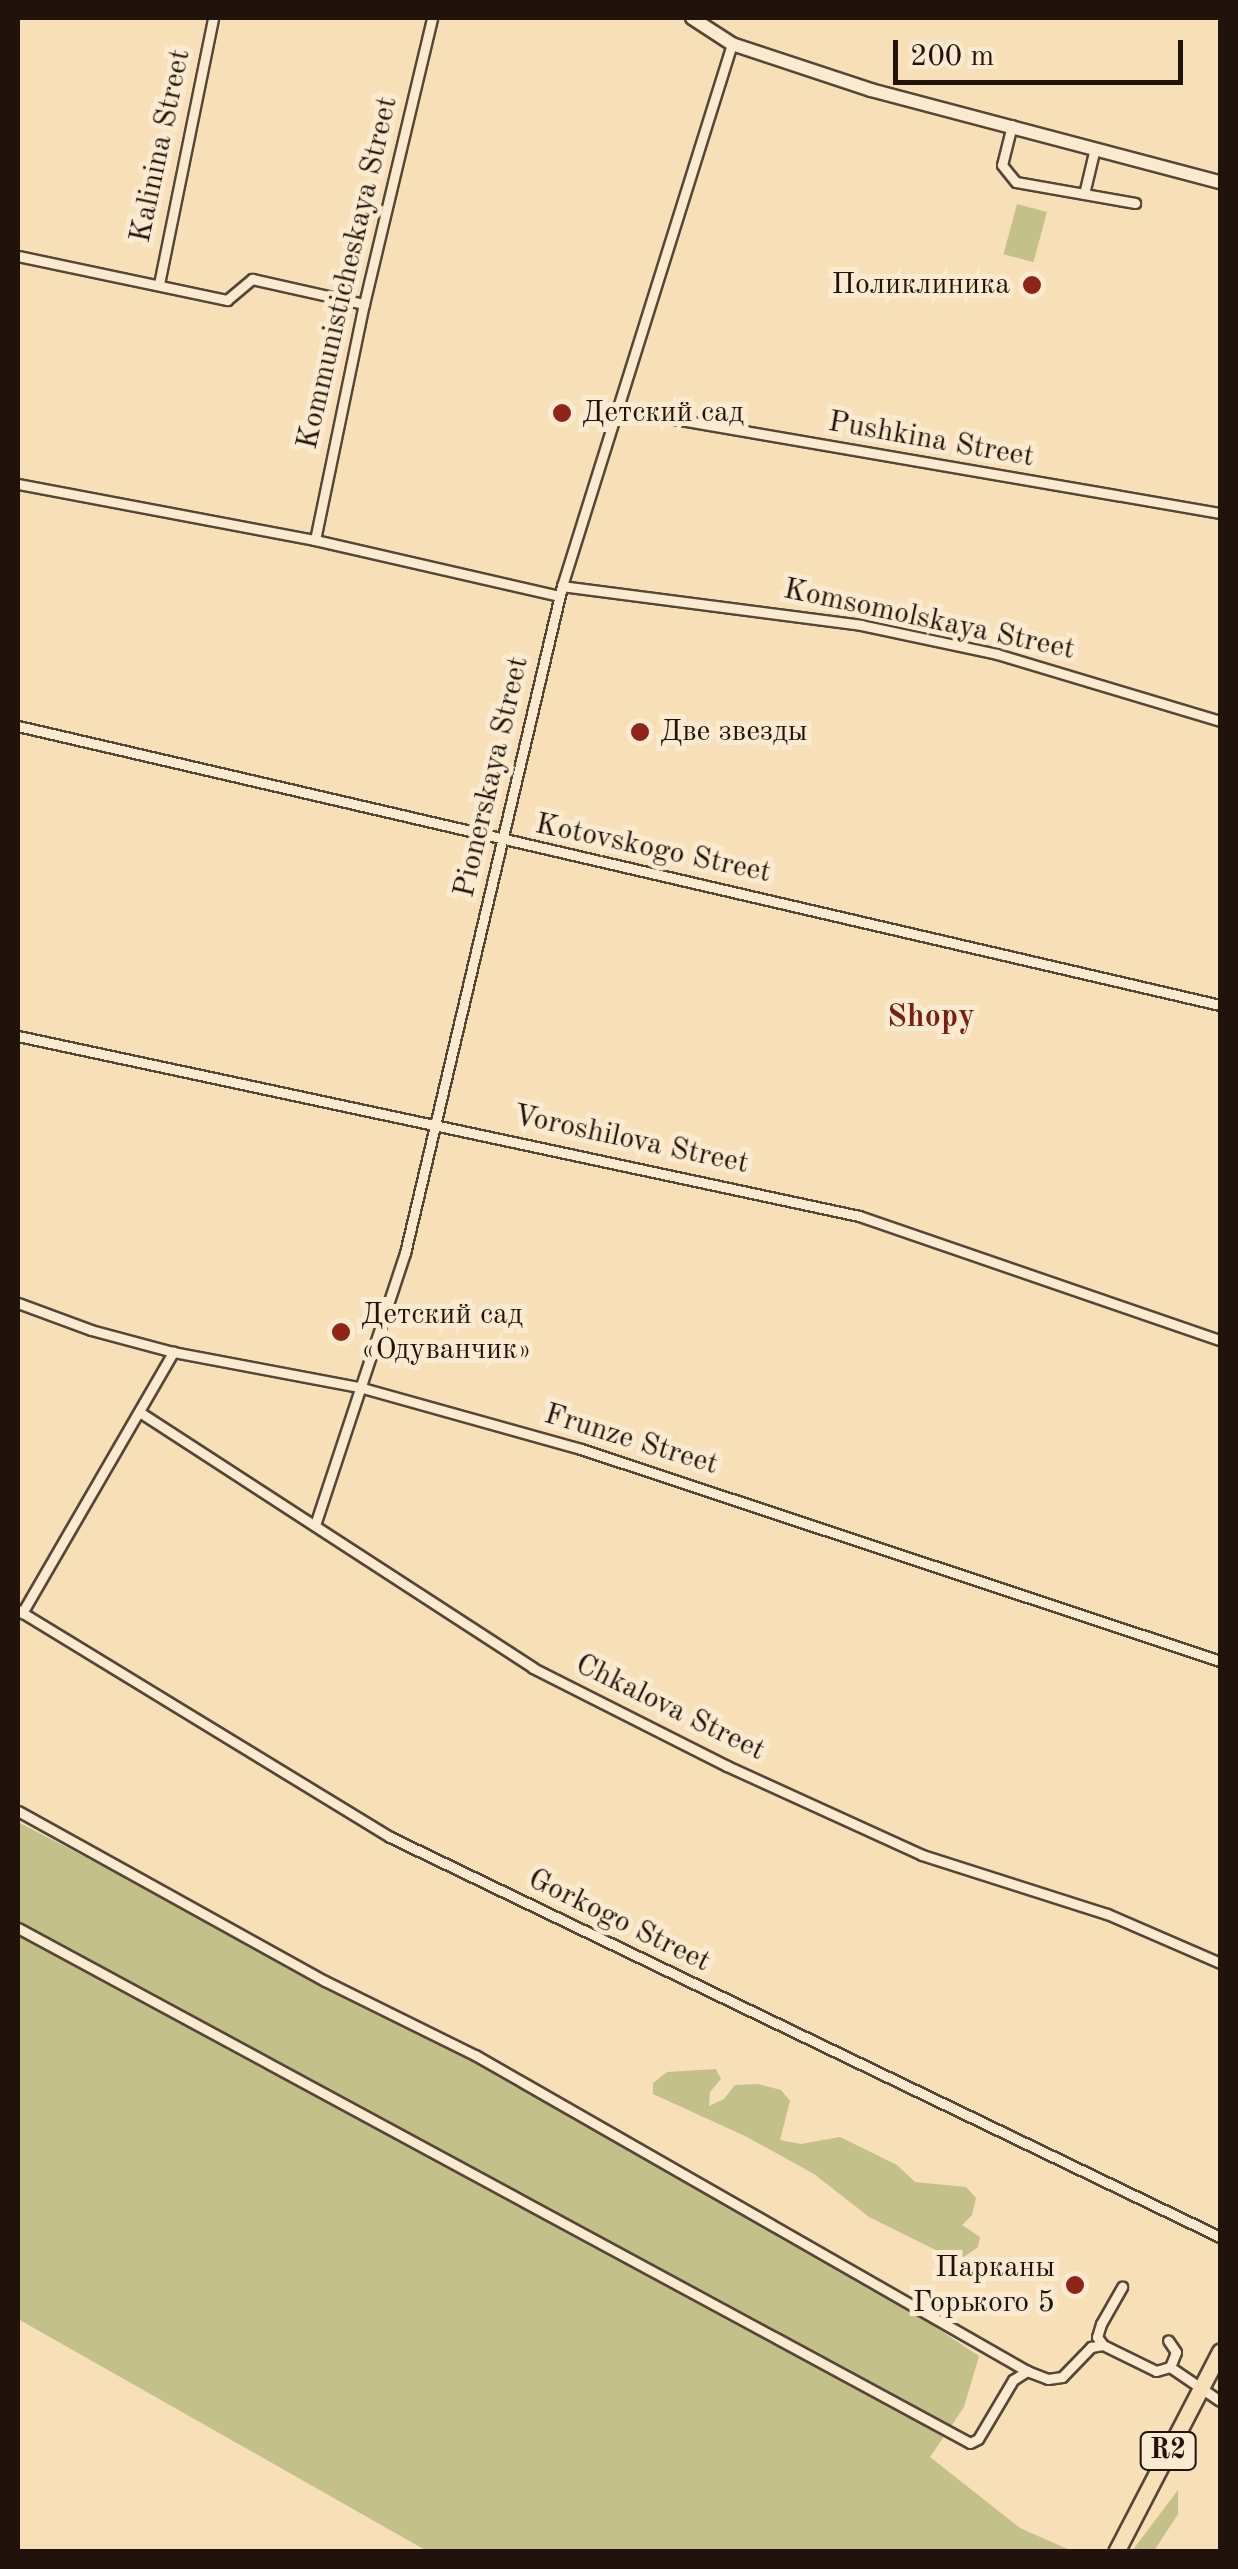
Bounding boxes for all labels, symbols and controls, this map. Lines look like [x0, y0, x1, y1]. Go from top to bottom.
scale bar [898, 20, 1188, 82]
text: 200 m [910, 42, 994, 72]
street label: Kalinina Street [123, 46, 199, 246]
street label: Kommunisticheskaya Street [290, 93, 406, 453]
place label: Поликлиника [831, 267, 1010, 303]
marker: Поликлиника [1019, 272, 1045, 298]
place label: Детский сад [582, 395, 744, 431]
marker: Детский сад [551, 402, 573, 424]
street label: Pushkina Street [825, 404, 1037, 476]
street label: Komsomolskaya Street [780, 572, 1078, 668]
street label: Pionerskaya Street [447, 653, 537, 901]
place label: Две звезды [660, 714, 808, 750]
marker: Две звезды [629, 721, 651, 743]
street label: Kotovskogo Street [532, 806, 774, 892]
district label: Shopy [887, 999, 975, 1037]
street label: Voroshilova Street [510, 1098, 752, 1182]
place label: Детский сад «Одуванчик» [361, 1297, 532, 1368]
marker: Детский сад «Одуванчик» [330, 1321, 352, 1343]
street label: Frunze Street [540, 1397, 722, 1483]
street label: Chkalova Street [569, 1647, 771, 1769]
street label: Gorkogo Street [522, 1861, 716, 1981]
place label: Парканы Горького 5 [913, 2250, 1055, 2320]
marker: Парканы Горького 5 [1064, 2274, 1086, 2296]
road number: R2 [1138, 2428, 1198, 2474]

